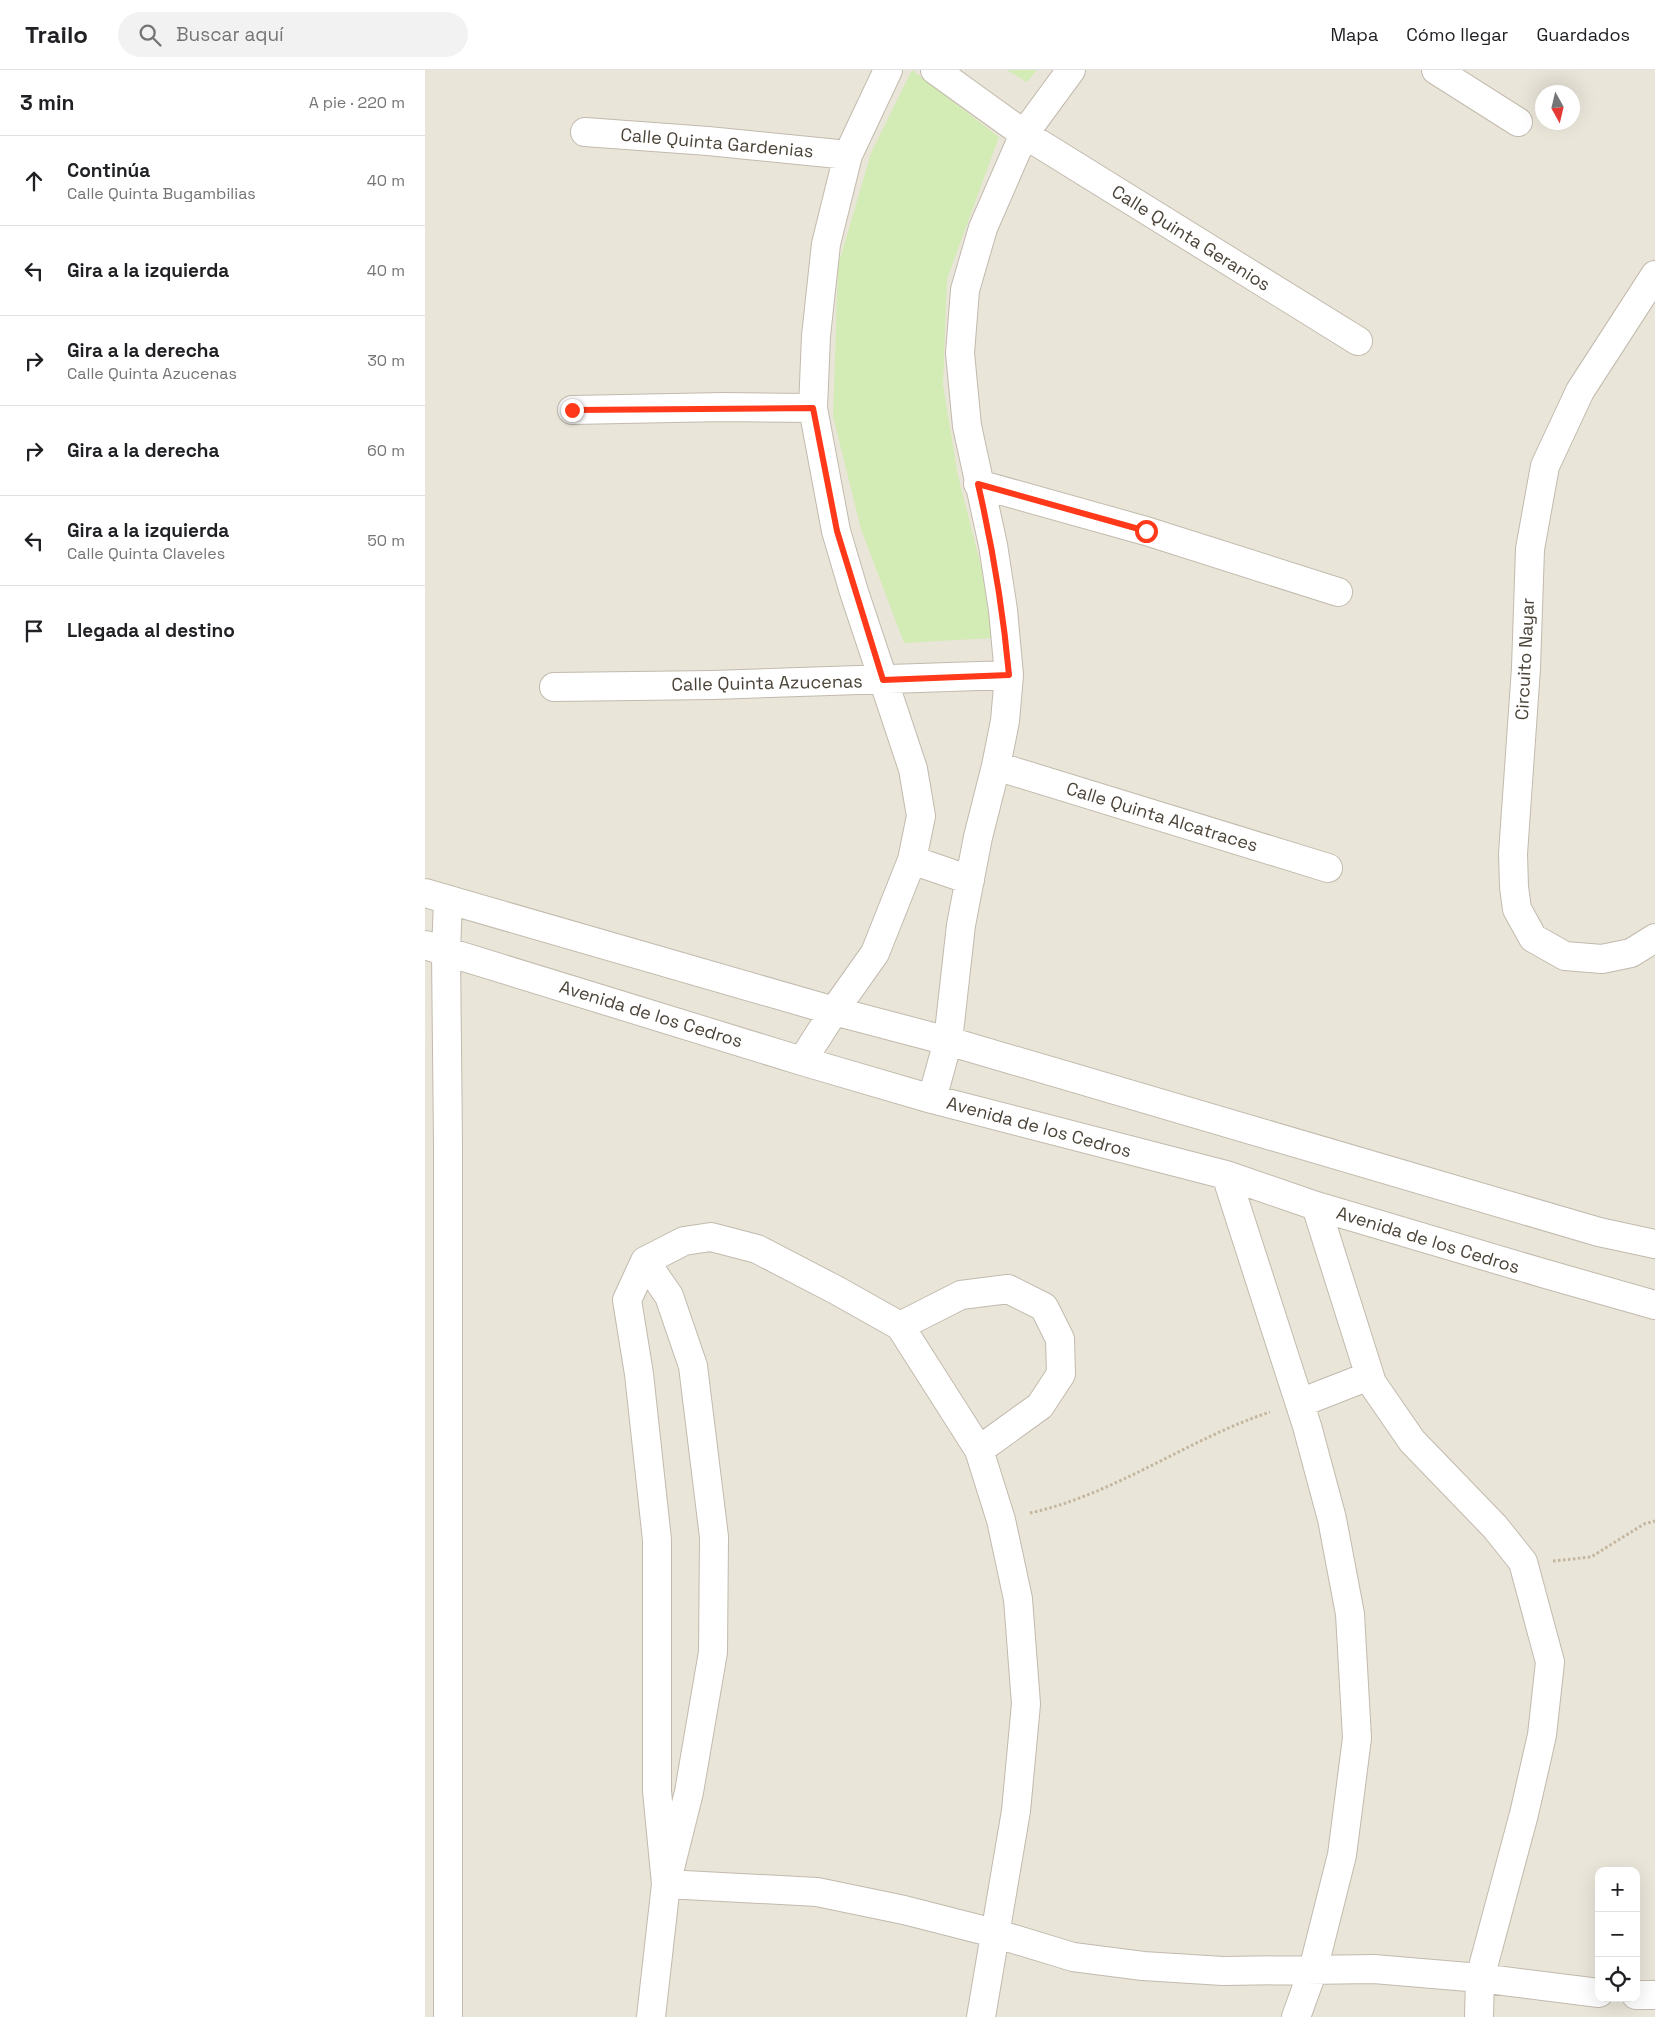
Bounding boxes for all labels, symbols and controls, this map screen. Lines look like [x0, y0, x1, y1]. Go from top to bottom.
search box [118, 12, 468, 57]
text: Trailo [25, 19, 88, 50]
icon: search [136, 21, 164, 49]
text: Buscar aquí [176, 22, 284, 47]
text: Mapa [1330, 23, 1378, 46]
text: Cómo llegar [1406, 23, 1508, 46]
text: Guardados [1536, 23, 1630, 46]
north arrow [1535, 85, 1580, 130]
text: 3 min [20, 89, 75, 116]
text: A pie · 220 m [309, 92, 405, 113]
street label: Calle Quinta Gardenias [620, 123, 814, 162]
text: Continúa [67, 158, 150, 183]
icon: ahead [20, 167, 48, 195]
text: 40 m [367, 170, 405, 191]
street label: Calle Quinta Geranios [1108, 179, 1275, 296]
text: Calle Quinta Bugambilias [67, 183, 256, 204]
icon: left [20, 257, 48, 285]
text: Gira a la izquierda [67, 258, 229, 283]
text: 40 m [367, 260, 405, 281]
text: Gira a la derecha [67, 338, 219, 363]
icon: right [20, 347, 48, 375]
text: 30 m [367, 350, 405, 371]
text: Calle Quinta Azucenas [67, 363, 237, 384]
route end [561, 399, 584, 422]
icon: right [20, 437, 48, 465]
text: Gira a la derecha [67, 438, 219, 463]
text: 60 m [367, 440, 405, 461]
text: Gira a la izquierda [67, 518, 229, 543]
route start [1135, 520, 1158, 543]
icon: left [20, 527, 48, 555]
text: 50 m [367, 530, 405, 551]
text: Calle Quinta Claveles [67, 543, 225, 564]
street label: Circuito Nayar [1510, 597, 1539, 721]
icon: arrive [20, 617, 48, 645]
text: Llegada al destino [67, 618, 235, 643]
street label: Calle Quinta Azucenas [671, 669, 863, 696]
street label: Calle Quinta Alcatraces [1063, 776, 1261, 857]
street label: Avenida de los Cedros [557, 975, 746, 1052]
street label: Avenida de los Cedros [944, 1091, 1134, 1162]
street label: Avenida de los Cedros [1334, 1201, 1523, 1278]
map controls [1595, 1867, 1640, 2002]
button: + [1595, 1867, 1640, 1912]
button: − [1595, 1912, 1640, 1957]
button: locate [1595, 1957, 1640, 2002]

